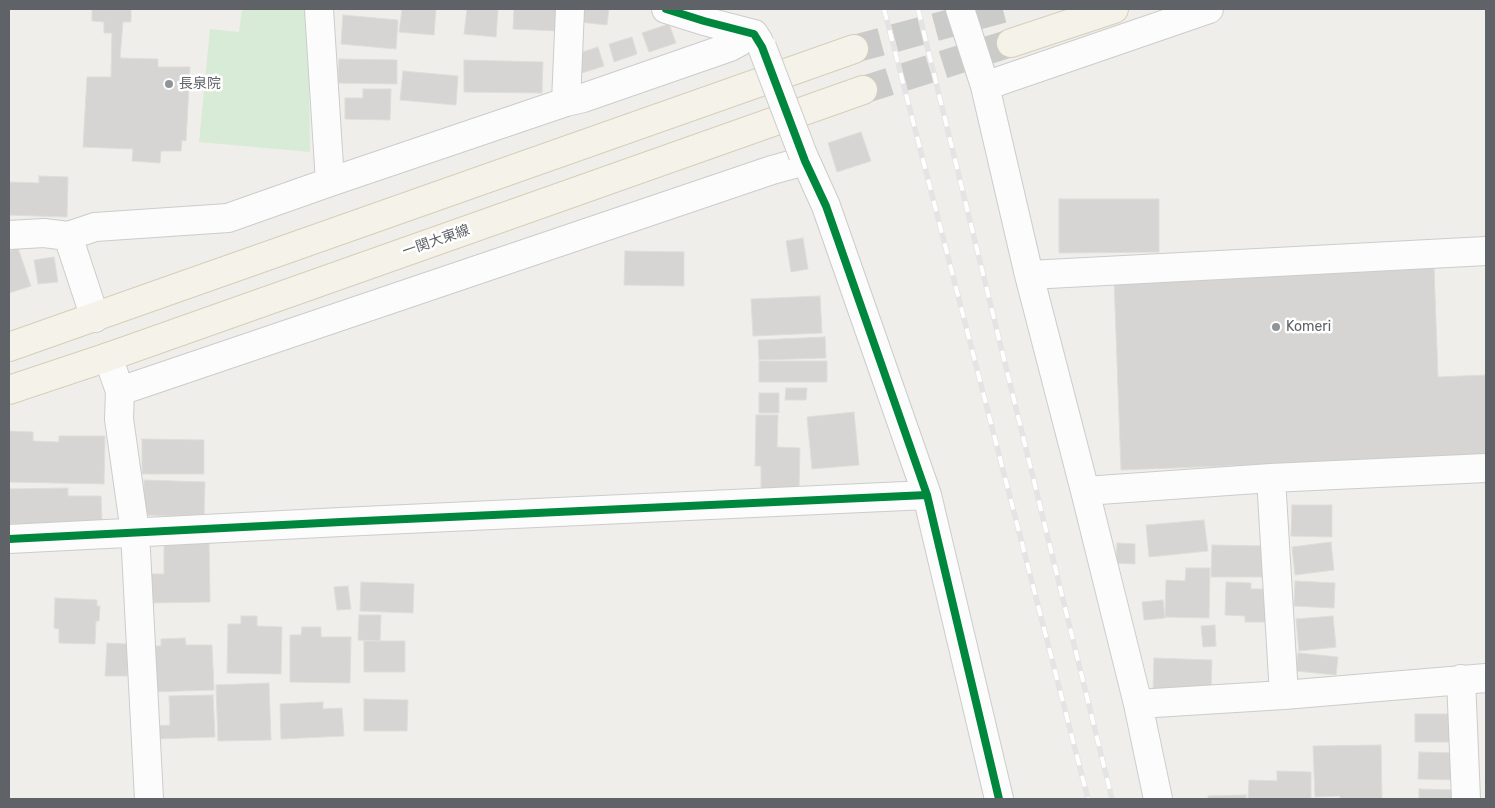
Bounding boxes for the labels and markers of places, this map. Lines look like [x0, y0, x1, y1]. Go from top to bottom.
place label: 長泉院 [179, 76, 221, 92]
marker: 長泉院 [163, 78, 175, 90]
place label: Komeri [1286, 319, 1331, 335]
marker: Komeri [1270, 321, 1282, 333]

